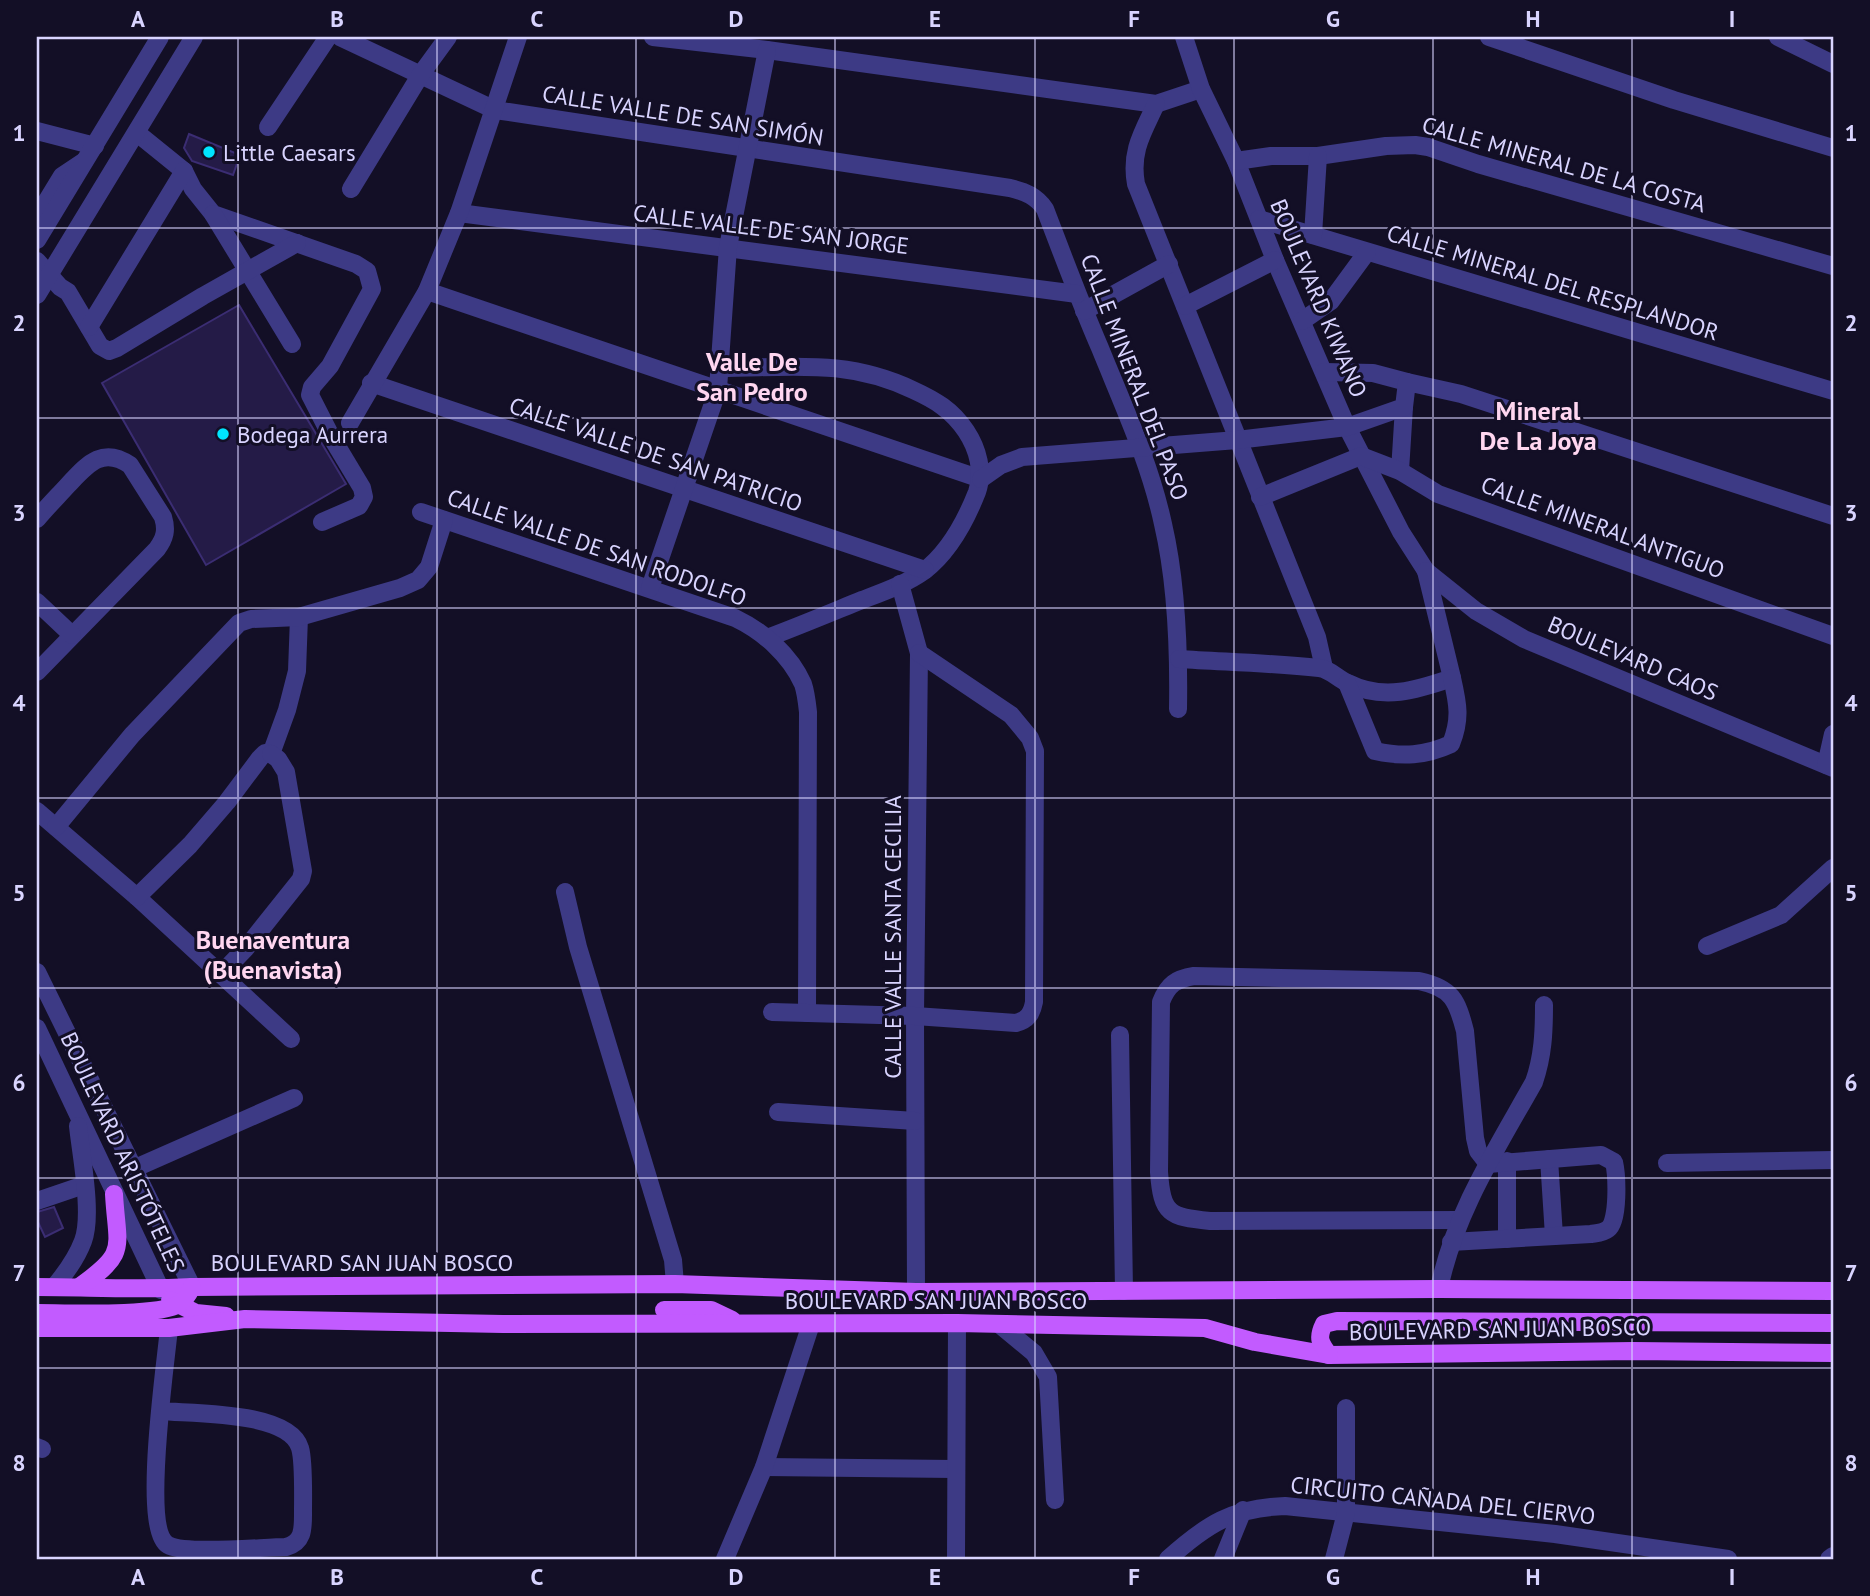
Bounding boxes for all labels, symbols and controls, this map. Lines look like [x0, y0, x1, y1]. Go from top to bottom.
text: A [131, 4, 145, 33]
text: B [330, 4, 344, 33]
text: C [531, 4, 544, 33]
text: D [729, 4, 743, 33]
text: E [929, 4, 941, 33]
text: F [1128, 4, 1140, 33]
text: G [1326, 4, 1340, 33]
text: H [1526, 4, 1540, 33]
text: I [1729, 4, 1735, 33]
street label: CALLE VALLE DE SAN SIMÓN [540, 78, 826, 152]
street label: CALLE MINERAL DE LA COSTA [1419, 110, 1710, 219]
text: 1 [12, 118, 26, 147]
text: 1 [1844, 118, 1858, 147]
place label: Little Caesars [223, 138, 356, 167]
marker: Little Caesars [201, 144, 217, 160]
street label: BOULEVARD KIWANO [1264, 195, 1374, 401]
street label: CALLE VALLE DE SAN JORGE [631, 198, 911, 260]
street label: CALLE MINERAL DEL RESPLANDOR [1384, 218, 1722, 346]
street label: CALLE MINERAL DEL PASO [1075, 250, 1195, 504]
text: 2 [12, 308, 26, 337]
text: 2 [1844, 308, 1858, 337]
district label: Valle De San Pedro [696, 345, 808, 408]
street label: CALLE VALLE DE SAN PATRICIO [506, 390, 806, 518]
district label: Mineral De La Joya [1479, 394, 1597, 457]
place label: Bodega Aurrera [237, 420, 388, 449]
marker: Bodega Aurrera [215, 426, 231, 442]
street label: CALLE MINERAL ANTIGUO [1477, 469, 1729, 585]
street label: CALLE VALLE DE SAN RODOLFO [443, 482, 751, 612]
text: 3 [12, 498, 26, 527]
text: 3 [1844, 498, 1858, 527]
street label: BOULEVARD CAOS [1544, 609, 1722, 707]
text: 4 [12, 688, 26, 717]
text: 4 [1844, 688, 1858, 717]
street label: CALLE VALLE SANTA CECILIA [878, 795, 907, 1079]
text: 5 [12, 878, 26, 907]
text: 5 [1844, 878, 1858, 907]
district label: Buenaventura (Buenavista) [196, 923, 350, 986]
street label: BOULEVARD ARISTÓTELES [55, 1027, 191, 1277]
text: 6 [12, 1068, 26, 1097]
text: 6 [1844, 1068, 1858, 1097]
street label: BOULEVARD SAN JUAN BOSCO [211, 1248, 513, 1277]
text: 7 [12, 1258, 26, 1287]
text: 7 [1844, 1258, 1858, 1287]
street label: BOULEVARD SAN JUAN BOSCO [785, 1286, 1087, 1315]
street label: BOULEVARD SAN JUAN BOSCO [1349, 1312, 1651, 1346]
text: 8 [12, 1448, 26, 1477]
text: 8 [1844, 1448, 1858, 1477]
street label: CIRCUITO CAÑADA DEL CIERVO [1289, 1470, 1597, 1530]
text: A [131, 1562, 145, 1591]
text: B [330, 1562, 344, 1591]
text: C [531, 1562, 544, 1591]
text: D [729, 1562, 743, 1591]
text: E [929, 1562, 941, 1591]
text: F [1128, 1562, 1140, 1591]
text: G [1326, 1562, 1340, 1591]
text: H [1526, 1562, 1540, 1591]
text: I [1729, 1562, 1735, 1591]

